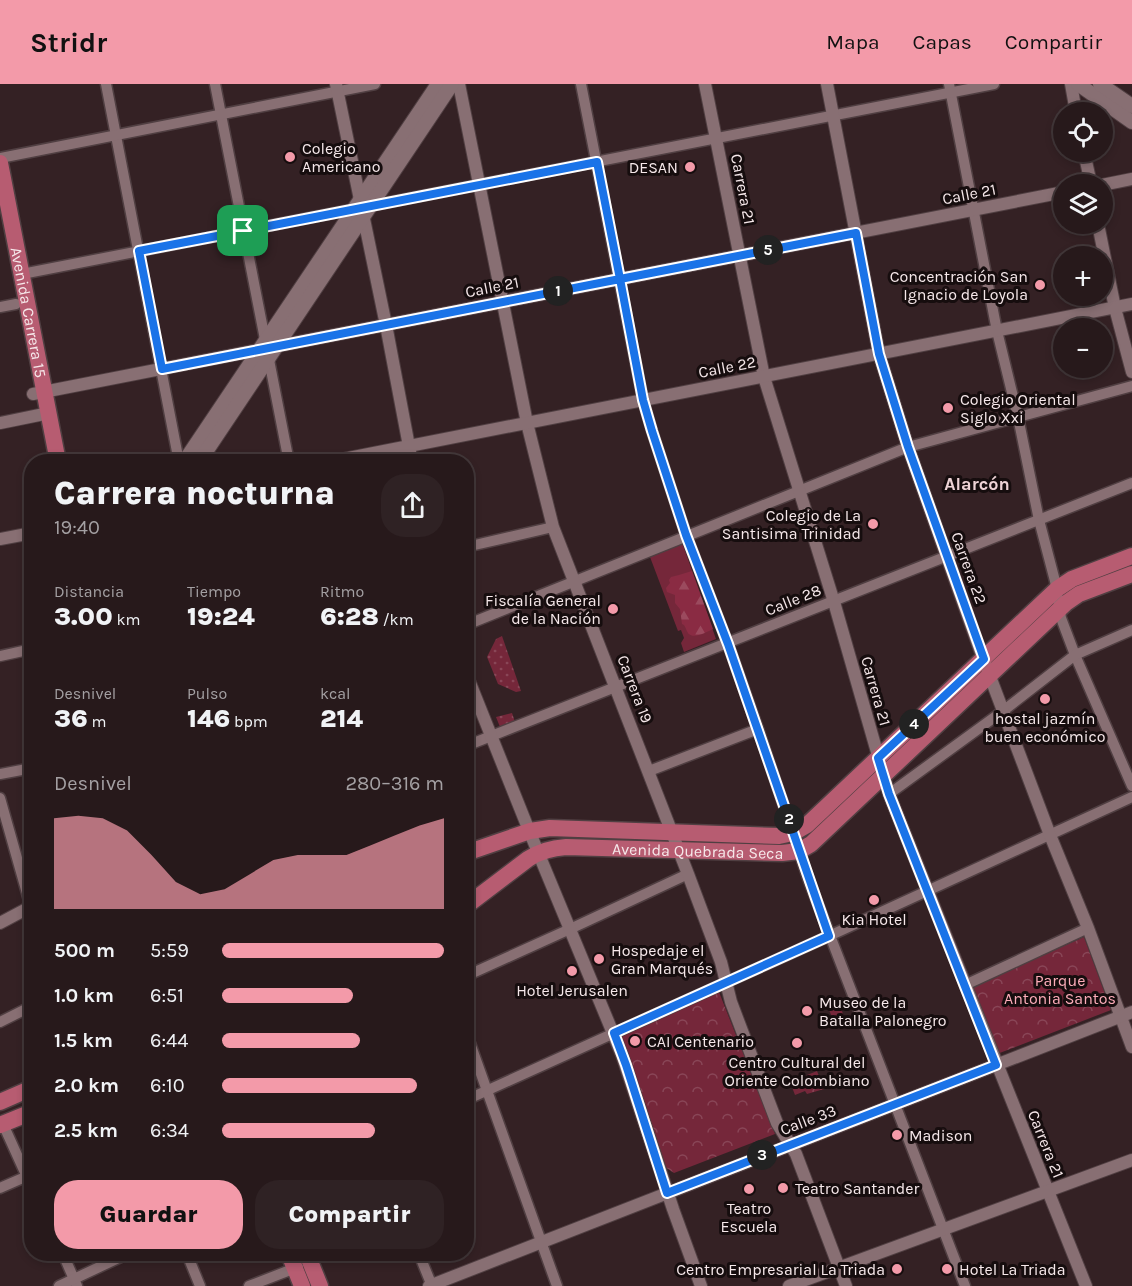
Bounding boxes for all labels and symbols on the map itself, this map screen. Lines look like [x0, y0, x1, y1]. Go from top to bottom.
place label: Colegio Americano [302, 139, 380, 176]
marker: Colegio Americano [283, 150, 297, 164]
street label: Carrera 21 [727, 152, 759, 226]
place label: DESAN [629, 158, 678, 177]
marker: DESAN [683, 160, 697, 174]
street label: Calle 21 [941, 180, 997, 208]
pin [217, 205, 268, 256]
pin: 5 [753, 235, 783, 265]
street label: Avenida Carrera 15 [7, 245, 51, 379]
place label: Concentración San Ignacio de Loyola [890, 267, 1028, 304]
street label: Calle 21 [464, 273, 520, 301]
pin: 1 [543, 276, 573, 306]
marker: Concentración San Ignacio de Loyola [1033, 278, 1047, 292]
street label: Calle 22 [697, 352, 757, 382]
place label: Colegio Oriental Siglo Xxi [960, 390, 1076, 427]
marker: Colegio Oriental Siglo Xxi [941, 401, 955, 415]
district label: Alarcón [944, 473, 1010, 495]
place label: Colegio de La Santisima Trinidad [722, 506, 861, 543]
marker: Colegio de La Santisima Trinidad [866, 517, 880, 531]
street label: Carrera 22 [947, 529, 991, 607]
street label: Calle 28 [762, 580, 824, 620]
place label: Fiscalía General de la Nación [485, 591, 601, 628]
marker: Fiscalía General de la Nación [606, 602, 620, 616]
street label: Carrera 19 [613, 652, 657, 726]
street label: Carrera 21 [857, 654, 895, 728]
marker: hostal jazmín buen económico [1038, 692, 1052, 706]
pin: 4 [899, 709, 929, 739]
place label: hostal jazmín buen económico [984, 709, 1106, 746]
pin: 2 [774, 804, 804, 834]
street label: Avenida Quebrada Seca [612, 839, 784, 863]
marker: Kia Hotel [867, 893, 881, 907]
place label: Kia Hotel [841, 910, 907, 929]
place label: Hospedaje el Gran Marqués [611, 941, 713, 978]
marker: Hospedaje el Gran Marqués [592, 952, 606, 966]
marker: Hotel Jerusalen [565, 964, 579, 978]
park label: Parque Antonia Santos [1004, 971, 1116, 1008]
place label: Hotel Jerusalen [516, 981, 628, 1000]
place label: Museo de la Batalla Palonegro [819, 993, 946, 1030]
marker: Museo de la Batalla Palonegro [800, 1004, 814, 1018]
place label: CAI Centenario [647, 1032, 754, 1051]
marker: CAI Centenario [628, 1034, 642, 1048]
marker: Centro Cultural del Oriente Colombiano [790, 1036, 804, 1050]
place label: Centro Cultural del Oriente Colombiano [725, 1053, 869, 1090]
street label: Calle 33 [777, 1101, 839, 1139]
street label: Carrera 21 [1024, 1107, 1068, 1181]
place label: Madison [909, 1126, 972, 1145]
marker: Madison [890, 1128, 904, 1142]
pin: 3 [747, 1140, 777, 1170]
place label: Teatro Santander [795, 1179, 919, 1198]
marker: Teatro Santander [776, 1181, 790, 1195]
marker: Teatro Escuela [742, 1182, 756, 1196]
place label: Teatro Escuela [721, 1199, 777, 1236]
place label: Centro Empresarial La Triada [676, 1260, 885, 1279]
place label: Hotel La Triada [959, 1260, 1066, 1279]
marker: Centro Empresarial La Triada [890, 1262, 904, 1276]
marker: Hotel La Triada [940, 1262, 954, 1276]

